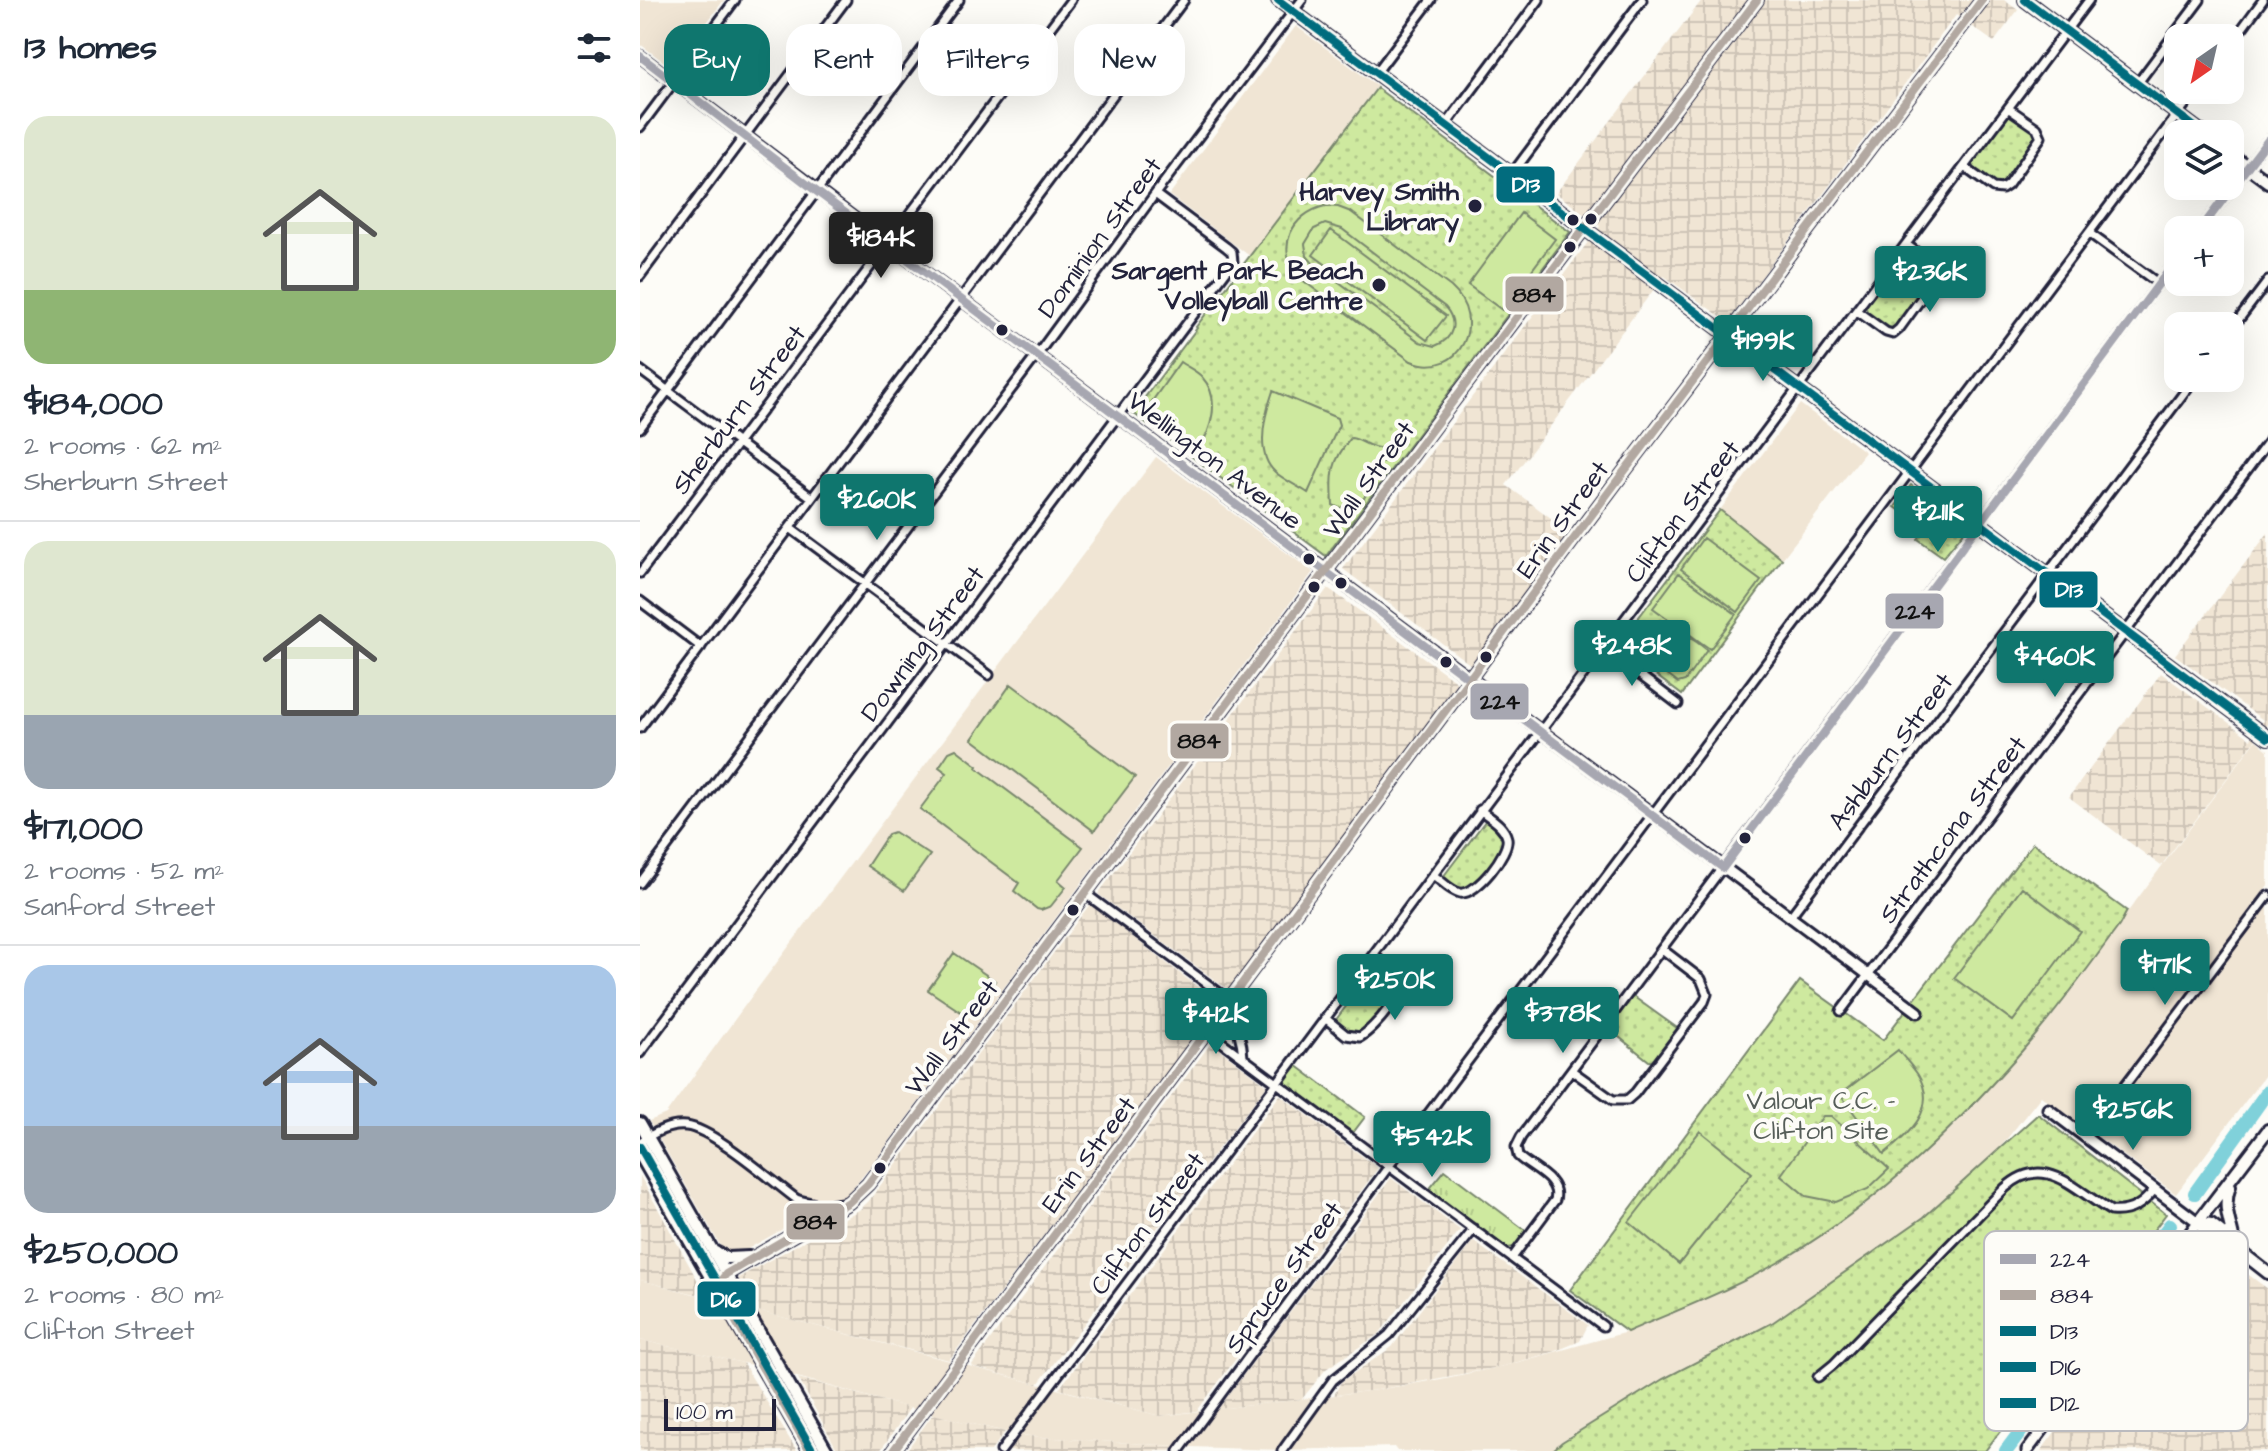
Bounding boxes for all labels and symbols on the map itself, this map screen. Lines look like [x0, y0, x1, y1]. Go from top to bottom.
north arrow [2164, 24, 2244, 104]
street label: Dominion Street [1029, 149, 1171, 325]
line badge: D13 [1495, 165, 1556, 204]
text: D13 [1512, 170, 1541, 201]
place label: Harvey Smith Library [1299, 174, 1460, 243]
marker: Harvey Smith Library [1466, 197, 1484, 215]
unlabelled marker [1583, 211, 1599, 227]
pin: $184K [825, 212, 937, 280]
unlabelled marker [1565, 212, 1581, 228]
unlabelled marker [1562, 239, 1578, 255]
pin: $236K [1874, 246, 1986, 314]
place label: Sargent Park Beach Volleyball Centre [1111, 253, 1364, 322]
line badge: 884 [1504, 275, 1565, 313]
marker: Sargent Park Beach Volleyball Centre [1370, 276, 1388, 294]
text: 884 [1512, 280, 1557, 311]
pin: $199K [1707, 315, 1819, 383]
street label: Sherburn Street [663, 317, 815, 502]
unlabelled marker [994, 322, 1010, 338]
street label: Wellington Avenue [1118, 383, 1309, 540]
street label: Wall Street [1314, 413, 1424, 545]
street label: Clifton Street [1617, 432, 1749, 591]
street label: Erin Street [1508, 453, 1618, 586]
pin: $260K [821, 474, 933, 542]
pin: $211K [1882, 486, 1994, 554]
unlabelled marker [1301, 551, 1317, 567]
street label: Downing Street [852, 558, 995, 730]
line badge: D13 [2038, 570, 2099, 609]
unlabelled marker [1333, 575, 1349, 591]
text: D13 [2055, 575, 2084, 606]
unlabelled marker [1306, 579, 1322, 595]
line badge: 224 [1884, 592, 1945, 630]
text: 224 [1894, 597, 1936, 628]
pin: $248K [1576, 620, 1688, 688]
pin: $460K [1999, 631, 2111, 699]
unlabelled marker [1478, 649, 1494, 665]
unlabelled marker [1438, 654, 1454, 670]
street label: Ashburn Street [1820, 665, 1962, 838]
line badge: 224 [1469, 682, 1530, 721]
text: 224 [1479, 687, 1521, 718]
line badge: 884 [1169, 722, 1230, 760]
text: 884 [1177, 726, 1222, 757]
street label: Strathcona Street [1870, 728, 2036, 931]
unlabelled marker [1737, 830, 1753, 846]
unlabelled marker [1065, 902, 1081, 918]
pin: $171K [2109, 939, 2221, 1007]
pin: $250K [1339, 954, 1451, 1022]
street label: Wall Street [896, 972, 1008, 1103]
pin: $378K [1507, 987, 1619, 1055]
pin: $412K [1160, 988, 1272, 1056]
park label: Valour C.C. - Clifton Site [1747, 1083, 1895, 1149]
pin: $256K [2077, 1084, 2189, 1152]
street label: Erin Street [1033, 1089, 1145, 1220]
pin: $542K [1376, 1111, 1488, 1179]
street label: Clifton Street [1082, 1144, 1214, 1303]
unlabelled marker [872, 1160, 888, 1176]
street label: Spruce Street [1216, 1194, 1352, 1361]
line badge: 884 [785, 1202, 846, 1241]
text: 884 [793, 1207, 838, 1238]
legend [1984, 1231, 2248, 1431]
text: 224 [2050, 1245, 2090, 1276]
line badge: D16 [696, 1280, 757, 1318]
text: 884 [2050, 1281, 2094, 1312]
text: D16 [711, 1285, 742, 1316]
text: D13 [2050, 1317, 2078, 1348]
text: D16 [2050, 1353, 2081, 1384]
text: D12 [2050, 1389, 2080, 1420]
scale bar [664, 1395, 776, 1431]

